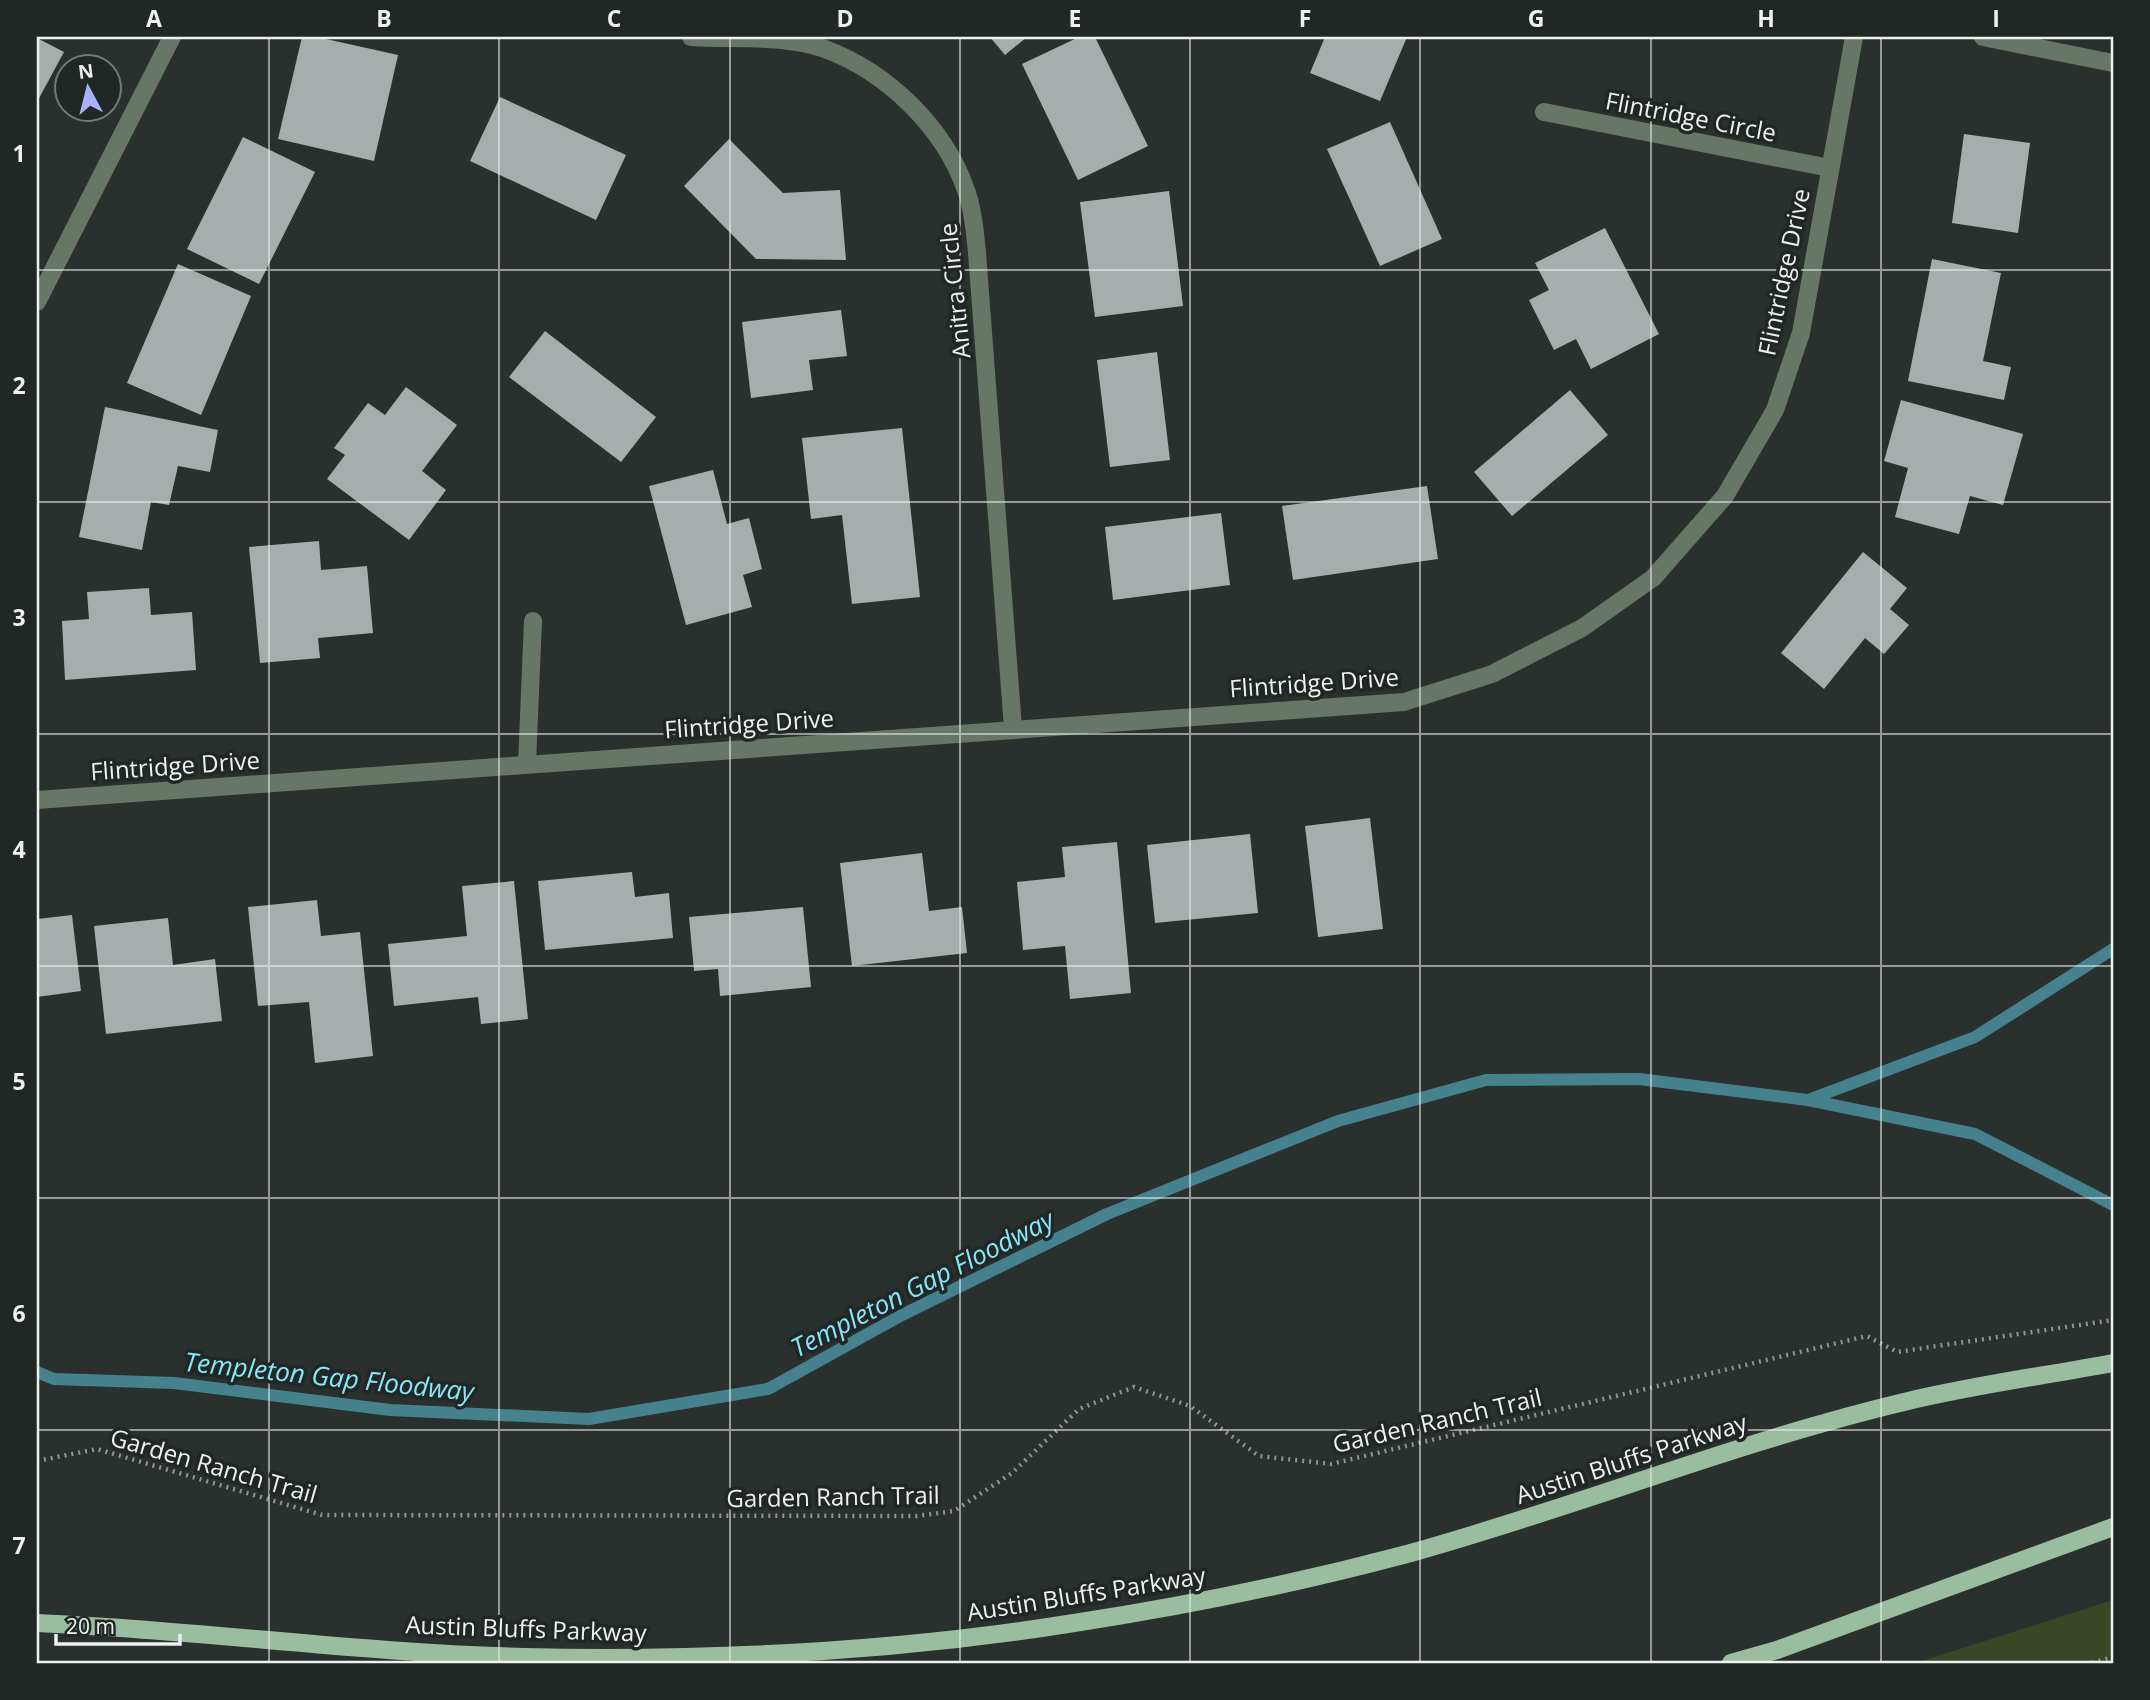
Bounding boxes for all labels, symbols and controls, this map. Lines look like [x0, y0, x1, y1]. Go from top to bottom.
text: A [146, 2, 162, 34]
text: B [376, 2, 392, 34]
text: C [607, 2, 621, 34]
text: D [836, 2, 854, 34]
text: E [1069, 2, 1081, 34]
text: F [1299, 2, 1311, 34]
text: G [1528, 2, 1544, 34]
text: H [1757, 2, 1775, 34]
text: I [1992, 2, 2000, 34]
north arrow [52, 52, 122, 122]
text: N [77, 57, 95, 85]
street label: Flintridge Circle [1603, 83, 1779, 149]
text: 1 [12, 137, 26, 169]
street label: Flintridge Drive [1749, 186, 1817, 358]
street label: Anitra Circle [930, 222, 978, 360]
text: 2 [12, 369, 26, 401]
text: 3 [12, 601, 26, 633]
street label: Flintridge Drive [1228, 660, 1400, 704]
street label: Flintridge Drive [663, 701, 835, 745]
street label: Flintridge Drive [89, 743, 261, 787]
text: 4 [12, 833, 26, 865]
text: 5 [12, 1065, 26, 1097]
water label: Templeton Gap Floodway [784, 1200, 1062, 1365]
text: 6 [12, 1297, 26, 1329]
water label: Templeton Gap Floodway [183, 1343, 477, 1409]
street label: Garden Ranch Trail [1329, 1380, 1545, 1460]
street label: Austin Bluffs Parkway [1511, 1405, 1752, 1511]
street label: Garden Ranch Trail [107, 1420, 321, 1510]
street label: Garden Ranch Trail [726, 1478, 940, 1514]
text: 7 [12, 1529, 26, 1561]
street label: Austin Bluffs Parkway [964, 1558, 1209, 1628]
scale bar [56, 1602, 180, 1646]
street label: Austin Bluffs Parkway [405, 1607, 648, 1649]
text: 20 m [66, 1612, 115, 1640]

